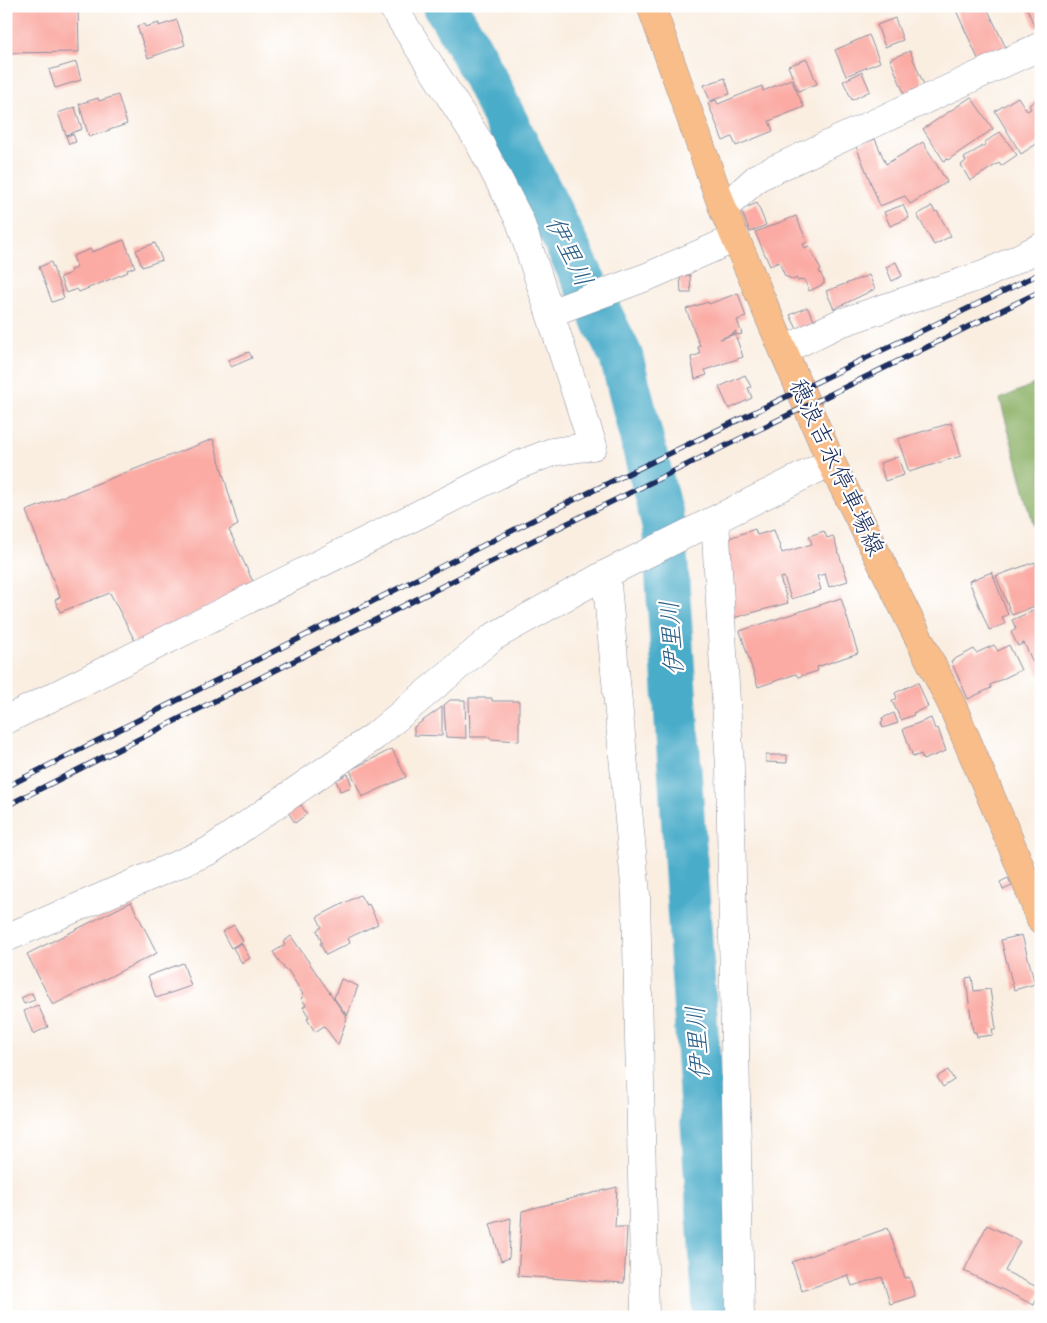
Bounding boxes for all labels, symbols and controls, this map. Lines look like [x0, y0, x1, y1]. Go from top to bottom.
water label: 伊里川 [538, 211, 600, 292]
street label: 穂浪吉永停車場線 [783, 374, 891, 560]
water label: 伊里川 [653, 599, 691, 676]
water label: 伊里川 [679, 1004, 717, 1081]

